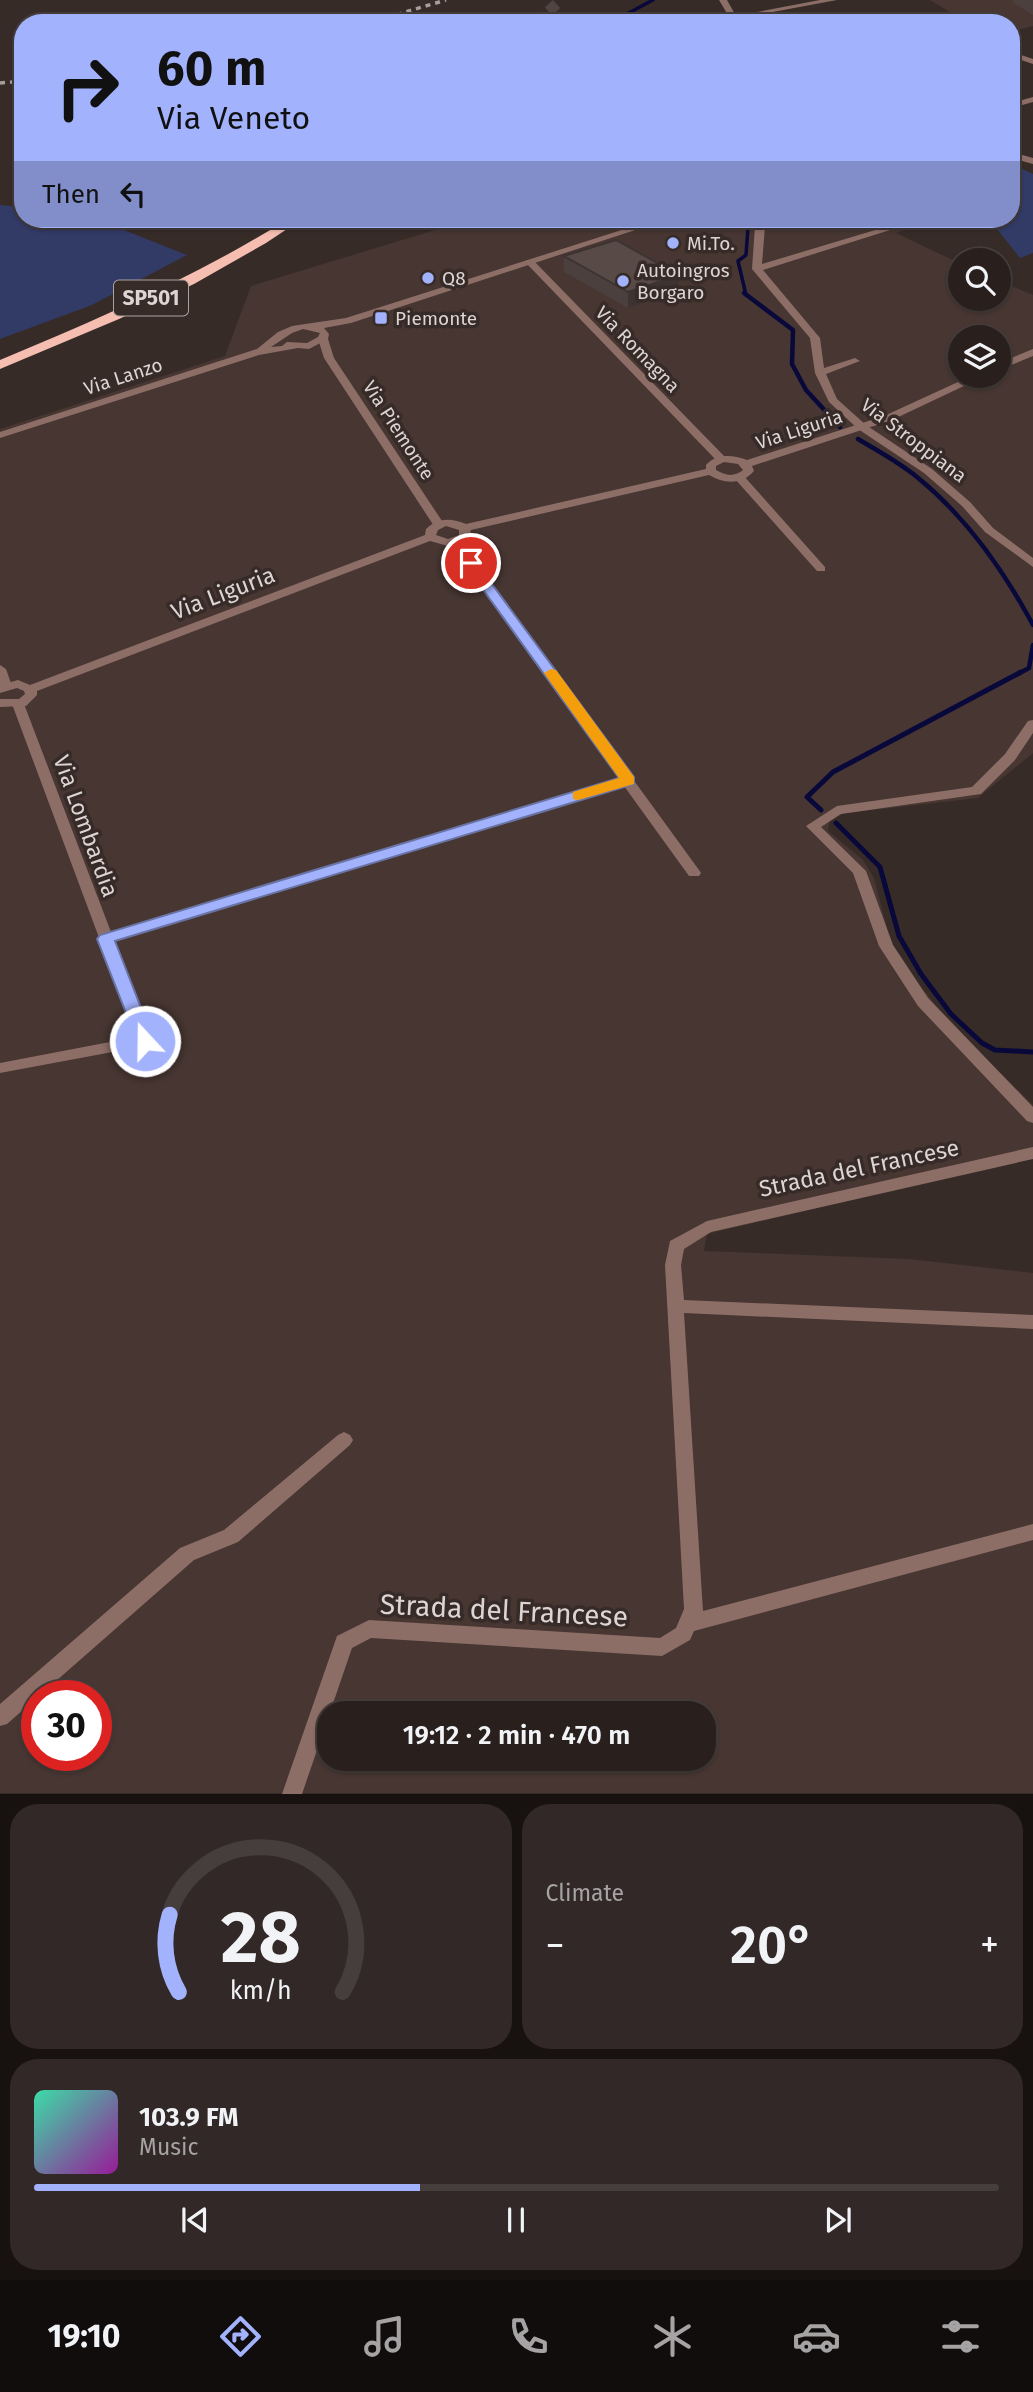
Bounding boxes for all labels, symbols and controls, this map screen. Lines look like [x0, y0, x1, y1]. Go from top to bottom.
text: 60 m [157, 39, 266, 98]
icon: right [42, 42, 133, 133]
text: Via Veneto [157, 99, 310, 137]
icon: left [114, 175, 152, 213]
text: Then [42, 179, 100, 210]
place label: Mi.To. [687, 232, 735, 255]
marker: Mi.To. [665, 235, 681, 251]
map controls [948, 248, 1011, 388]
button: search [948, 248, 1011, 311]
place label: Autoingros Borgaro [637, 259, 730, 304]
place label: Q8 [442, 267, 466, 290]
marker: Q8 [420, 270, 436, 286]
marker: Autoingros Borgaro [615, 273, 631, 289]
road number: SP501 [114, 280, 188, 316]
street label: Via Romagna [591, 301, 685, 397]
place label: Piemonte [395, 307, 477, 330]
marker: Piemonte [373, 310, 389, 326]
button: layers [948, 325, 1011, 388]
street label: Via Lanzo [81, 353, 165, 400]
street label: Via Piemonte [358, 376, 439, 484]
street label: Via Stroppiana [856, 393, 971, 488]
street label: Via Liguria [753, 405, 845, 454]
pin [441, 533, 501, 593]
icon: arrive [452, 544, 490, 582]
street label: Via Liguria [167, 560, 279, 626]
street label: Via Lombardia [47, 751, 125, 901]
position arrow [108, 1004, 182, 1078]
street label: Strada del Francese [756, 1133, 962, 1203]
street label: Strada del Francese [379, 1588, 629, 1633]
speed limit sign: 30 [21, 1680, 112, 1771]
text: 19:12 · 2 min · 470 m [403, 1720, 630, 1751]
text: Climate [546, 1879, 624, 1907]
text: 28 [221, 1895, 301, 1982]
text: 20° [730, 1914, 814, 1977]
text: − [546, 1922, 565, 1968]
text: + [980, 1922, 999, 1968]
text: km/h [230, 1976, 292, 2006]
text: 103.9 FM [139, 2102, 238, 2133]
text: Music [139, 2133, 199, 2161]
icon: previous [176, 2201, 214, 2239]
icon: pause [497, 2201, 535, 2239]
icon: next [819, 2201, 857, 2239]
icon: directions [216, 2312, 265, 2361]
icon: music [360, 2312, 409, 2361]
icon: phone [504, 2312, 553, 2361]
icon: climate [648, 2312, 697, 2361]
icon: car [792, 2312, 841, 2361]
icon: filters [936, 2312, 985, 2361]
text: 19:10 [48, 2317, 121, 2355]

